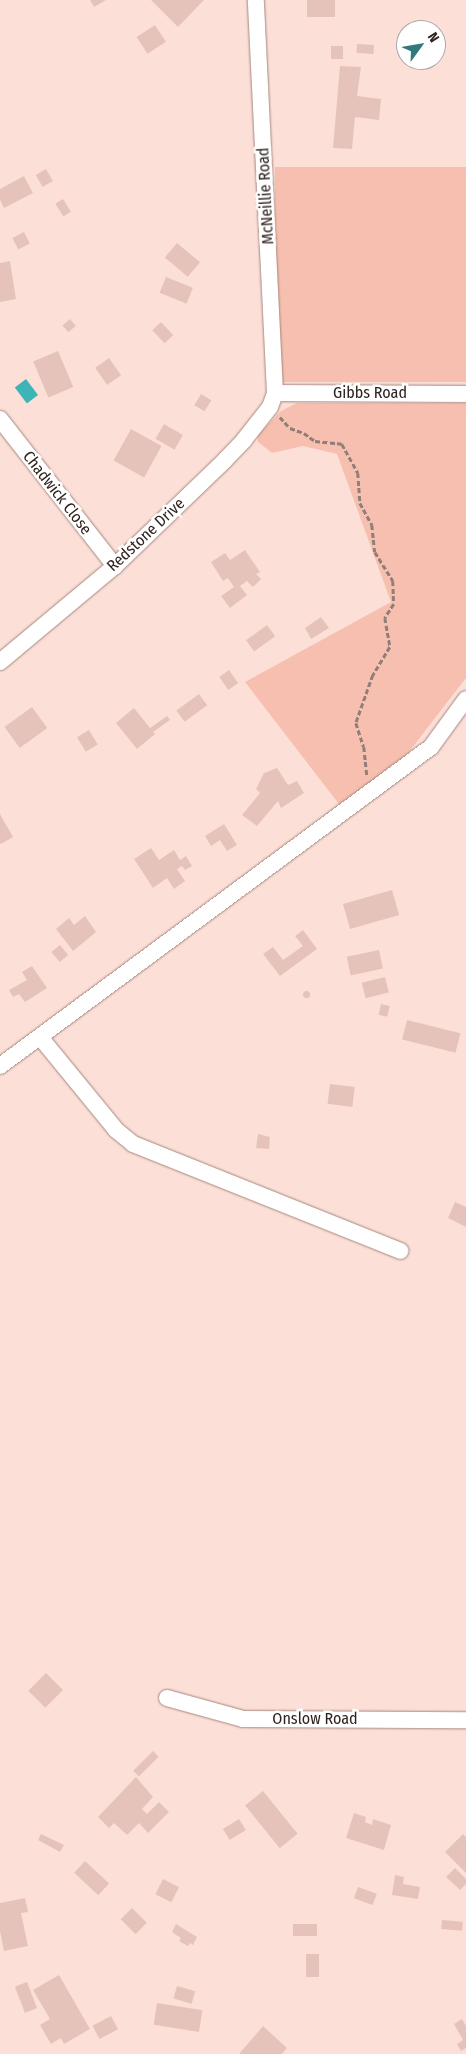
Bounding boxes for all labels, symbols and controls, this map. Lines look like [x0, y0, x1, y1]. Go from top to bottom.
north arrow [396, 20, 446, 70]
text: N [424, 29, 443, 45]
street label: McNeillie Road [254, 147, 278, 245]
street label: Gibbs Road [333, 383, 407, 403]
street label: Chadwick Close [18, 447, 96, 539]
street label: Redstone Drive [103, 494, 189, 576]
street label: Onslow Road [272, 1709, 358, 1729]

